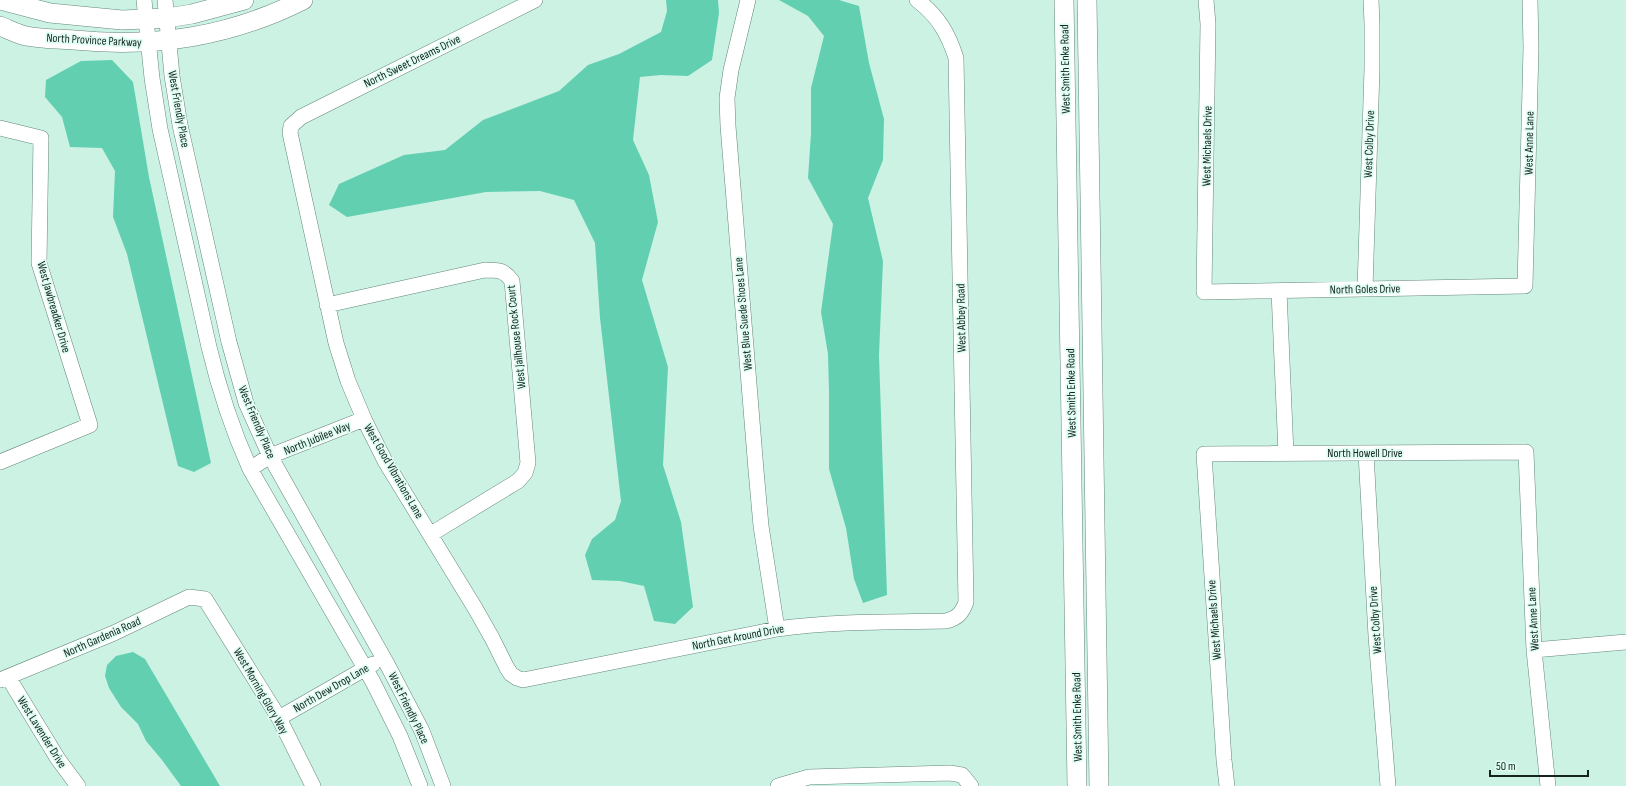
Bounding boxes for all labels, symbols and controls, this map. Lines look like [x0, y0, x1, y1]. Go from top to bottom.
street label: West Smith Enke Road [1057, 24, 1074, 114]
street label: North Province Parkway [46, 31, 142, 51]
street label: North Sweet Dreams Drive [361, 31, 463, 91]
street label: West Friendly Place [164, 70, 193, 149]
street label: West Michaels Drive [1199, 105, 1216, 186]
street label: West Colby Drive [1361, 110, 1378, 178]
street label: West Anne Lane [1521, 111, 1538, 175]
street label: West Blue Suede Shoes Lane [731, 257, 756, 371]
street label: West Jawbreadker Drive [33, 260, 74, 355]
street label: North Goles Drive [1330, 281, 1401, 298]
street label: West Abbey Road [953, 283, 970, 353]
street label: West Jailhouse Rock Court [504, 284, 529, 390]
street label: West Smith Enke Road [1063, 348, 1080, 438]
street label: West Friendly Place [234, 383, 279, 461]
street label: North Jubilee Way [282, 418, 353, 459]
street label: West Good Vibrations Lane [360, 421, 427, 521]
street label: North Howell Drive [1327, 446, 1403, 461]
street label: West Michaels Drive [1204, 579, 1225, 661]
street label: West Colby Drive [1366, 586, 1385, 654]
street label: West Anne Lane [1524, 587, 1543, 651]
street label: North Gardenia Road [61, 614, 143, 661]
street label: North Get Around Drive [691, 621, 786, 654]
street label: West Morning Glory Way [230, 645, 291, 737]
street label: North Dew Drop Lane [291, 661, 372, 716]
street label: West Friendly Place [385, 670, 432, 747]
street label: West Smith Enke Road [1069, 672, 1086, 762]
street label: West Lavender Drive [14, 694, 70, 771]
scale bar [1490, 752, 1588, 778]
text: 50 m [1496, 759, 1516, 774]

